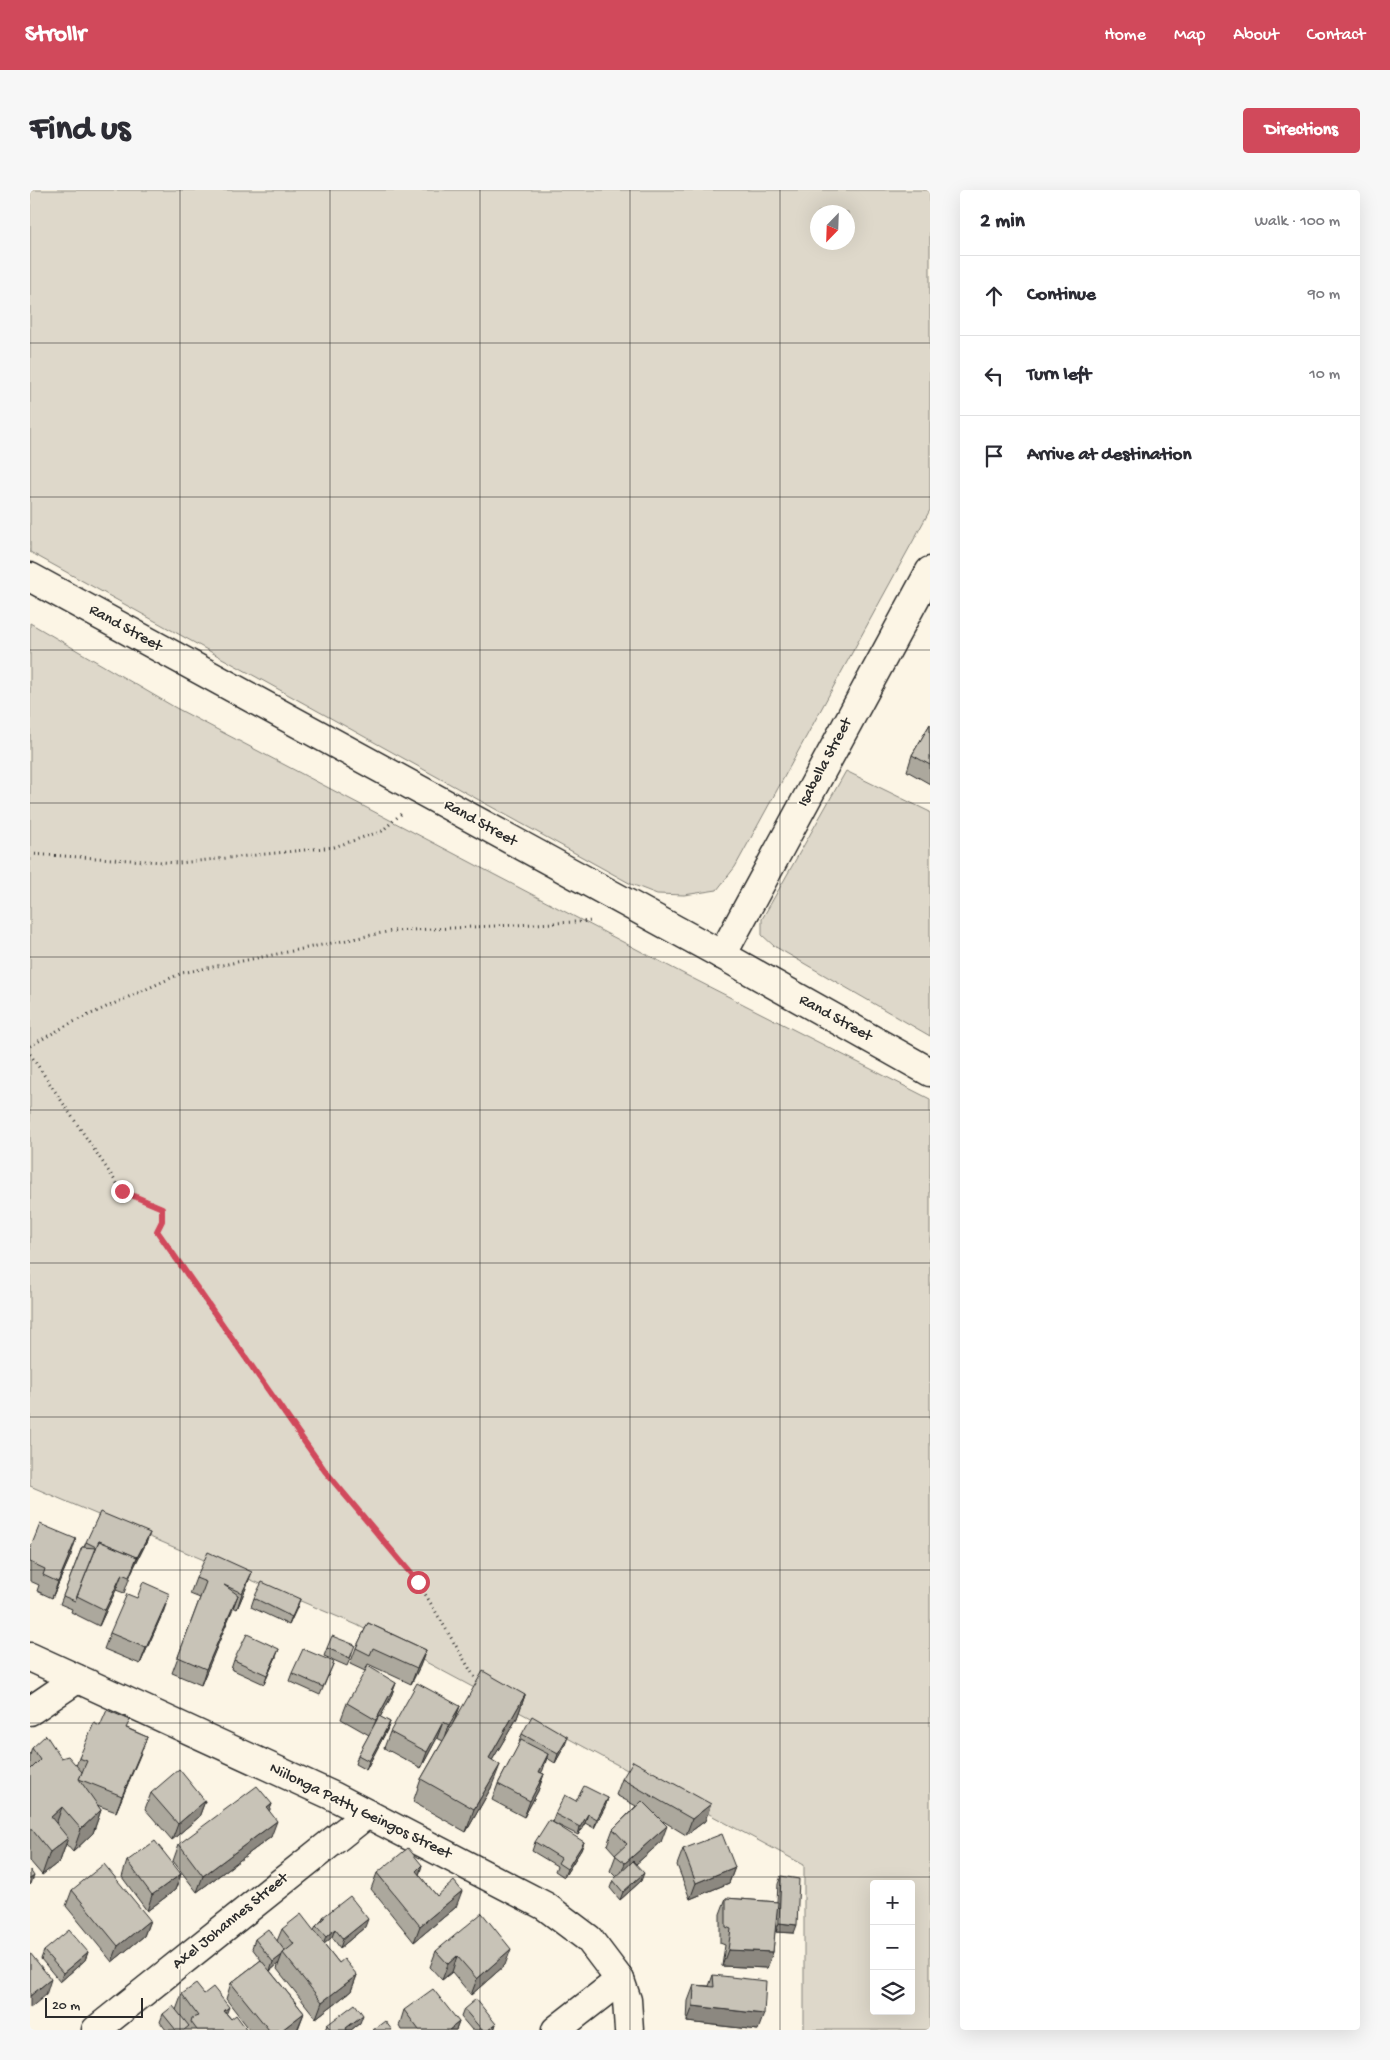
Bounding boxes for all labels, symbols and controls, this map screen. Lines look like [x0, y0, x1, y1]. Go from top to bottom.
text: Strollr [25, 21, 86, 50]
text: Home [1104, 25, 1146, 46]
text: Map [1174, 25, 1205, 46]
text: About [1233, 25, 1279, 46]
text: Contact [1307, 25, 1365, 46]
button: Directions [1243, 108, 1360, 153]
text: Find us [30, 110, 130, 151]
north arrow [810, 205, 855, 250]
text: 2 min [980, 210, 1025, 235]
text: Walk · 100 m [1254, 213, 1340, 232]
icon: ahead [980, 282, 1008, 310]
text: Continue [1027, 284, 1096, 307]
text: 90 m [1308, 286, 1340, 305]
icon: left [980, 362, 1008, 390]
text: Turn left [1027, 364, 1091, 387]
text: 10 m [1309, 366, 1340, 385]
icon: arrive [980, 442, 1008, 470]
text: Arrive at destination [1027, 444, 1191, 467]
street label: Rand Street [85, 601, 166, 658]
street label: Isabella Street [795, 714, 858, 811]
street label: Rand Street [440, 796, 521, 853]
street label: Rand Street [795, 991, 876, 1048]
route end [111, 1180, 134, 1203]
route start [407, 1571, 430, 1594]
street label: Niilonga Patty Geingos Street [266, 1760, 455, 1865]
street label: Axel Johannes Street [169, 1869, 294, 1975]
map controls [870, 1880, 915, 2015]
button: + [870, 1880, 915, 1925]
button: − [870, 1925, 915, 1970]
button: layers [870, 1970, 915, 2015]
scale bar [45, 1995, 142, 2018]
text: 20 m [52, 1998, 80, 2015]

